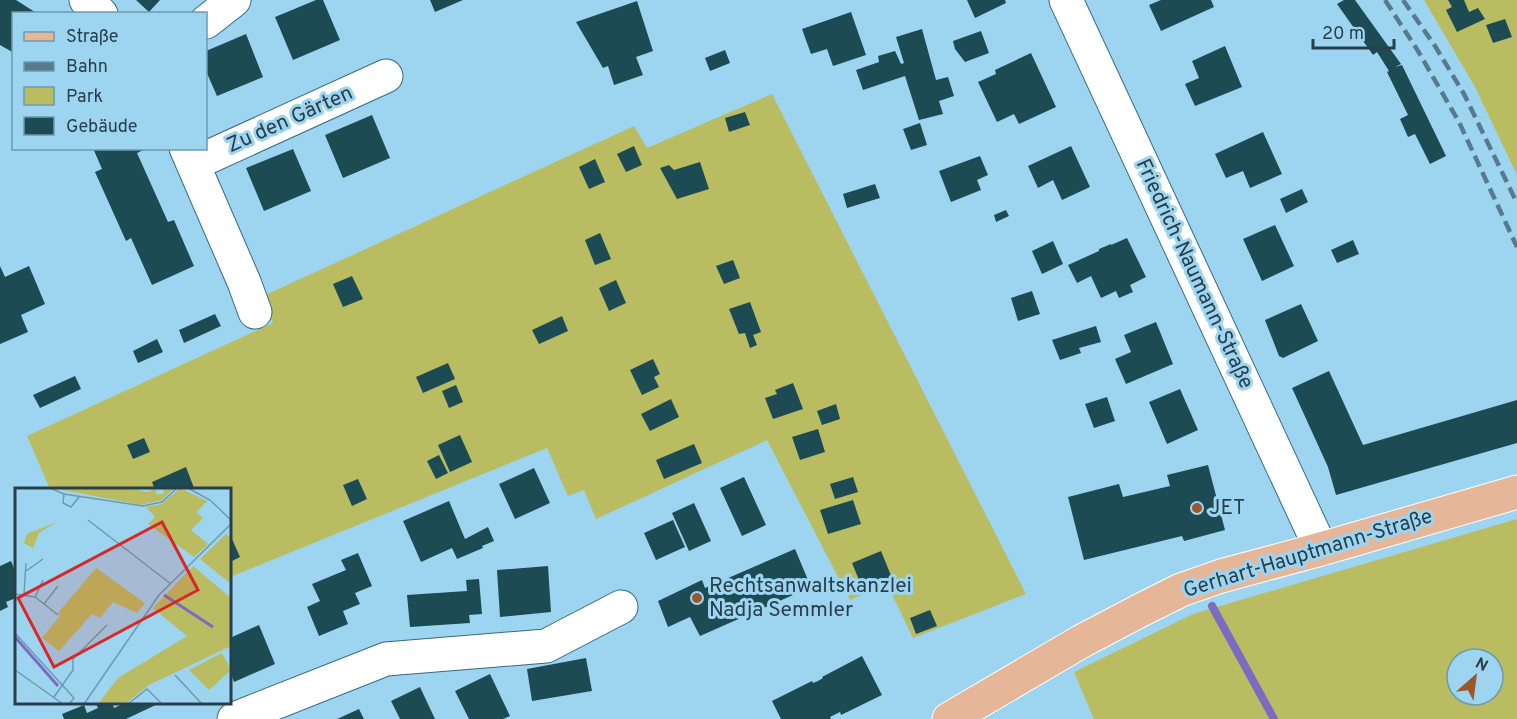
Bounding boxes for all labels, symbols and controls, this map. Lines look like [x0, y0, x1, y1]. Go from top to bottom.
legend [12, 12, 207, 150]
scale bar [1313, 12, 1394, 50]
text: 20 m [1322, 23, 1364, 46]
text: Straße [66, 26, 118, 49]
text: Bahn [66, 56, 108, 79]
street label: Zu den Gärten [223, 80, 357, 160]
text: Park [66, 86, 103, 109]
text: Gebäude [66, 116, 138, 139]
street label: Friedrich-Naumann-Straße [1129, 155, 1259, 393]
inset map [15, 488, 231, 704]
place label: JET [1209, 495, 1245, 522]
marker: JET [1190, 501, 1204, 515]
street label: Gerhart-Hauptmann-Straße [1180, 503, 1436, 605]
place label: Rechtsanwaltskanzlei Nadja Semmler [709, 573, 912, 624]
marker: Rechtsanwaltskanzlei Nadja Semmler [690, 591, 704, 605]
north arrow [1445, 647, 1505, 707]
text: N [1471, 654, 1491, 677]

